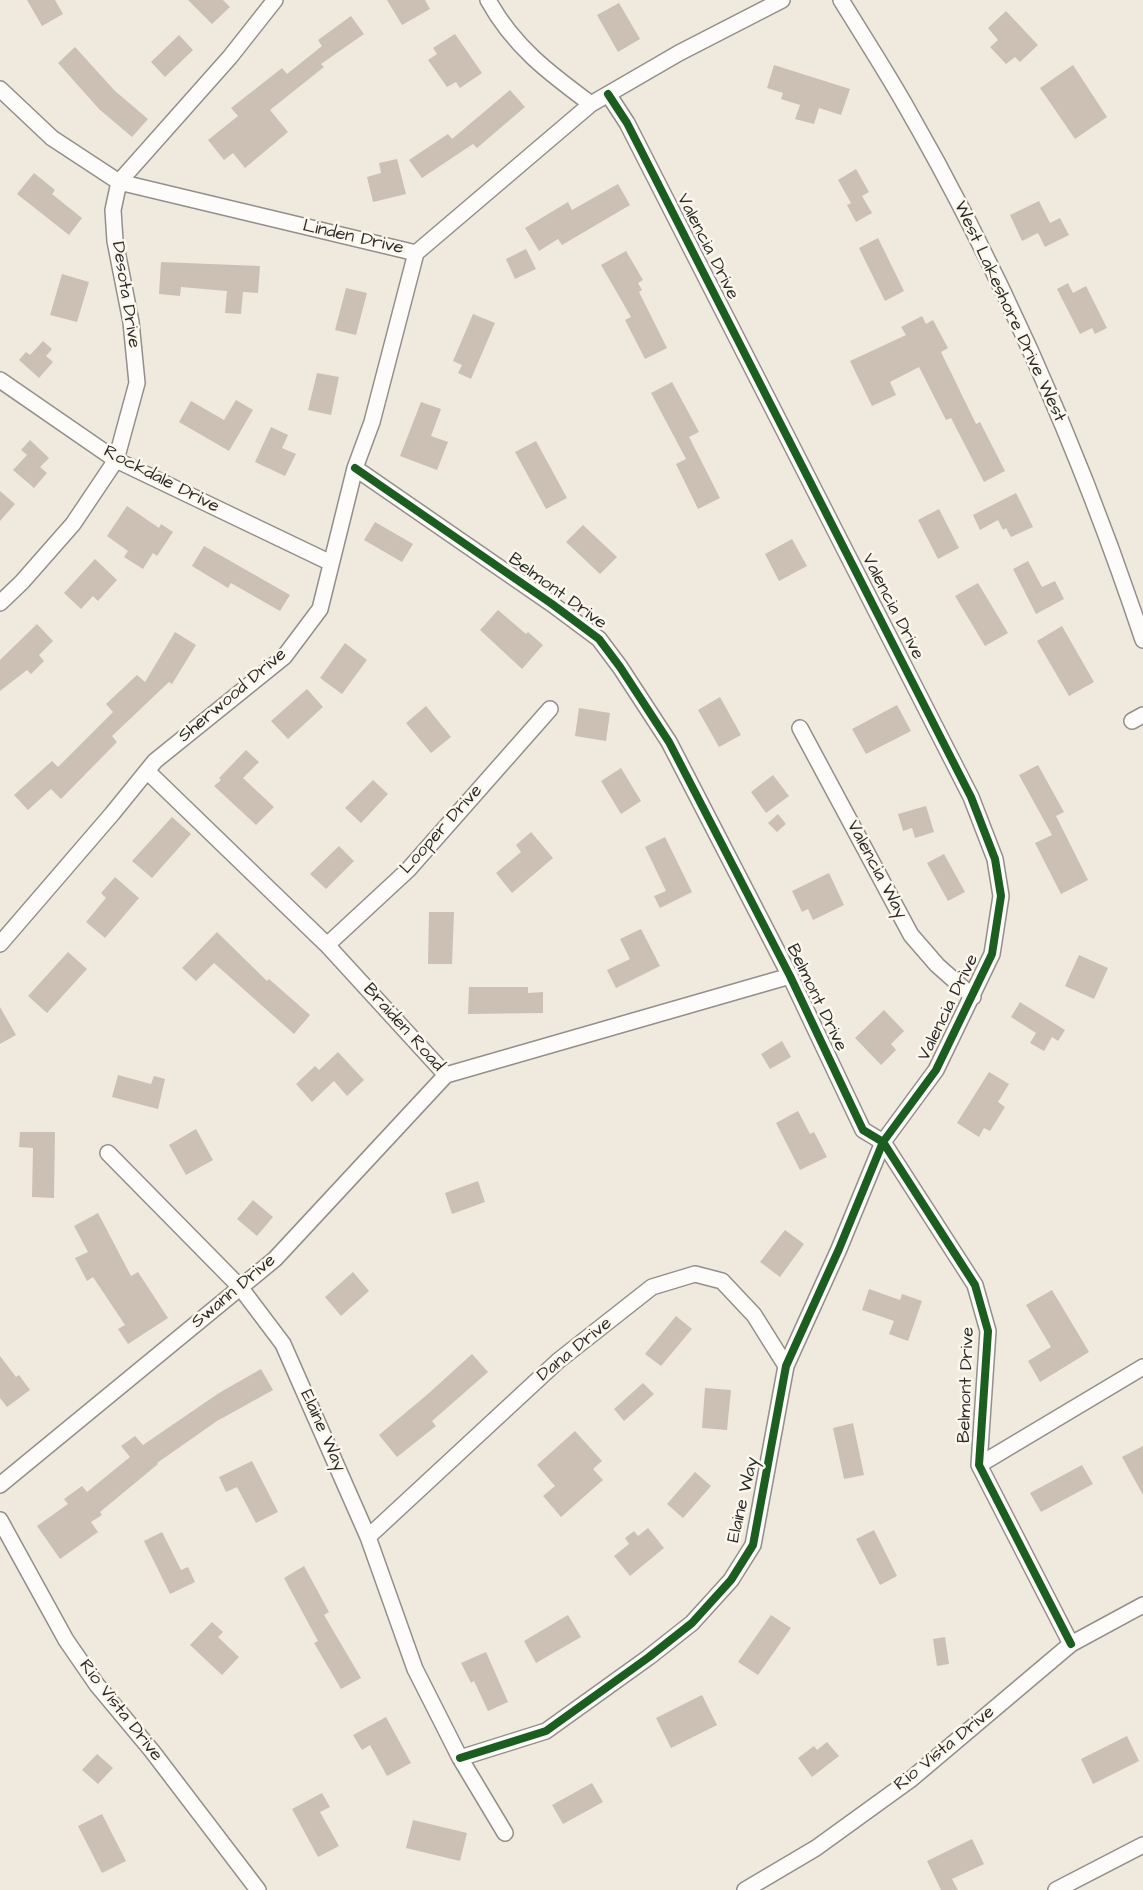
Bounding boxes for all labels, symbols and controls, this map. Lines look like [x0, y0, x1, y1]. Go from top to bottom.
street label: Valencia Drive [671, 190, 743, 304]
street label: West Lakeshore Drive West [948, 198, 1070, 426]
street label: Linden Drive [301, 216, 405, 260]
street label: Desota Drive [106, 240, 144, 350]
street label: Rockdale Drive [100, 442, 222, 518]
street label: Belmont Drive [504, 549, 610, 635]
street label: Valencia Drive [856, 550, 928, 664]
street label: Sherwood Drive [174, 644, 292, 748]
street label: Looper Drive [396, 781, 488, 879]
street label: Valencia Way [841, 817, 911, 923]
street label: Belmont Drive [781, 941, 851, 1055]
street label: Valencia Drive [914, 951, 984, 1065]
street label: Braiden Road [358, 979, 448, 1077]
street label: Swann Drive [187, 1250, 281, 1334]
street label: Dana Drive [533, 1313, 617, 1387]
street label: Belmont Drive [954, 1326, 980, 1444]
street label: Elaine Way [294, 1387, 350, 1475]
street label: Elaine Way [724, 1455, 764, 1545]
street label: Rio Vista Drive [74, 1656, 166, 1766]
street label: Rio Vista Drive [890, 1702, 1000, 1796]

